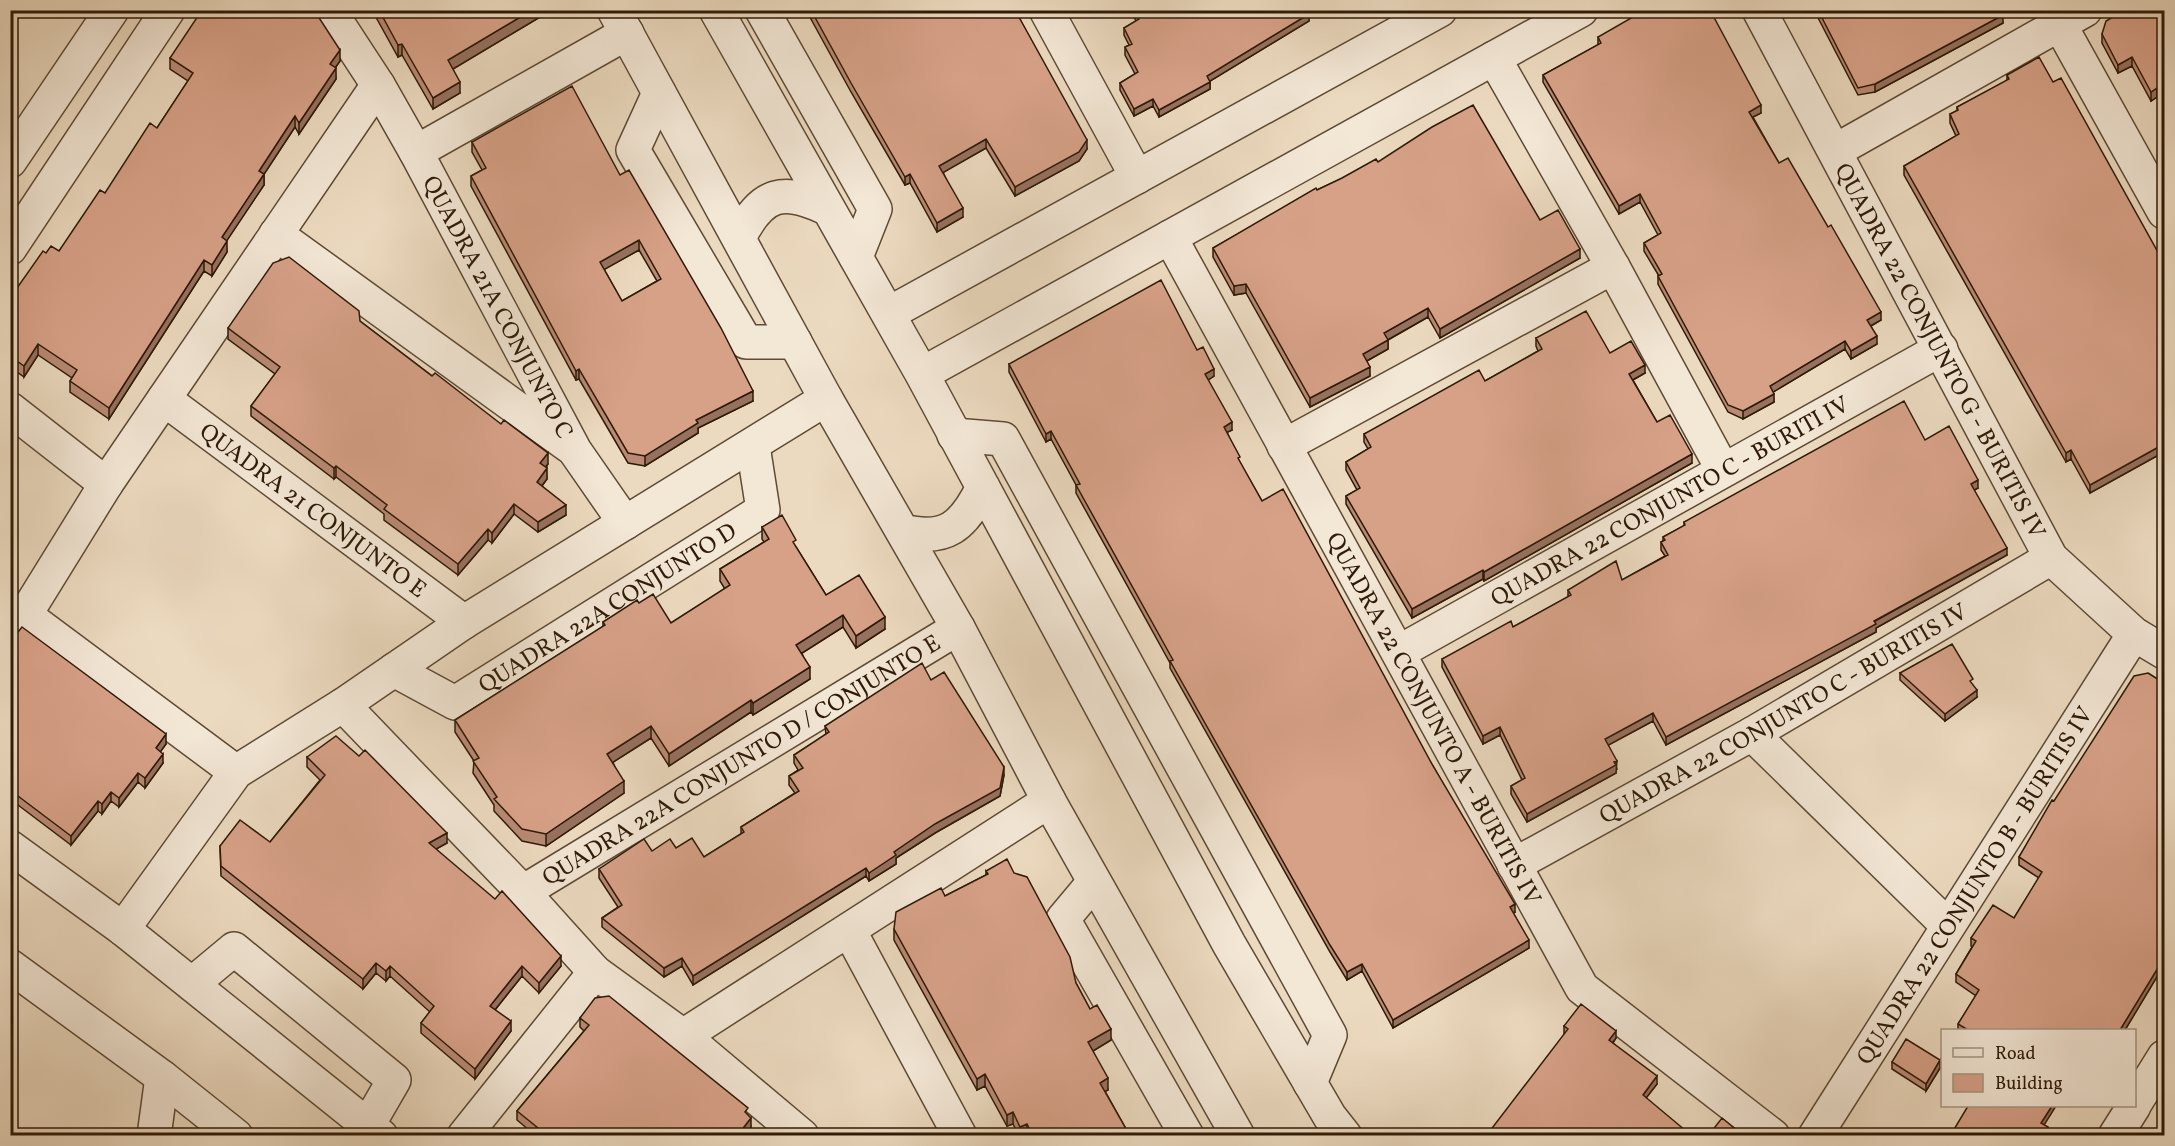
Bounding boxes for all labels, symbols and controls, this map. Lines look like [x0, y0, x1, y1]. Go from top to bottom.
street label: QUADRA 22 CONJUNTO G - BURITIS IV [1825, 158, 2053, 546]
street label: QUADRA 21A CONJUNTO C [413, 170, 581, 445]
street label: QUADRA 22 CONJUNTO C - BURITI IV [1485, 389, 1856, 616]
street label: QUADRA 21 CONJUNTO E [191, 416, 433, 607]
street label: QUADRA 22A CONJUNTO D [473, 515, 744, 703]
street label: QUADRA 22 CONJUNTO A - BURITIS IV [1316, 527, 1548, 912]
street label: QUADRA 22 CONJUNTO C - BURITIS IV [1594, 596, 1975, 834]
street label: QUADRA 22A CONJUNTO D / CONJUNTO E [536, 627, 948, 895]
street label: QUADRA 22 CONJUNTO B - BURITIS IV [1849, 701, 2103, 1072]
legend [1941, 1029, 2136, 1107]
text: Road [1995, 1042, 2036, 1067]
text: Building [1995, 1072, 2063, 1097]

